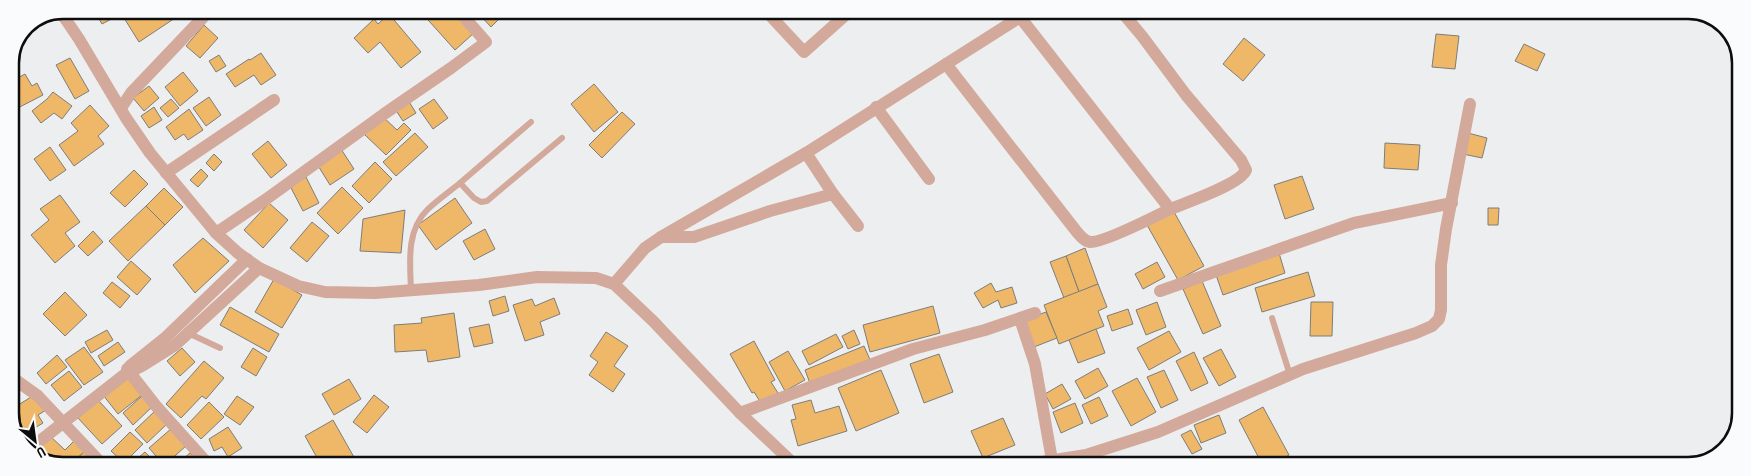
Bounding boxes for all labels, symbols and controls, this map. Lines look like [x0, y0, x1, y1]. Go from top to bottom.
north arrow [10, 416, 60, 466]
text: U [34, 443, 49, 462]

